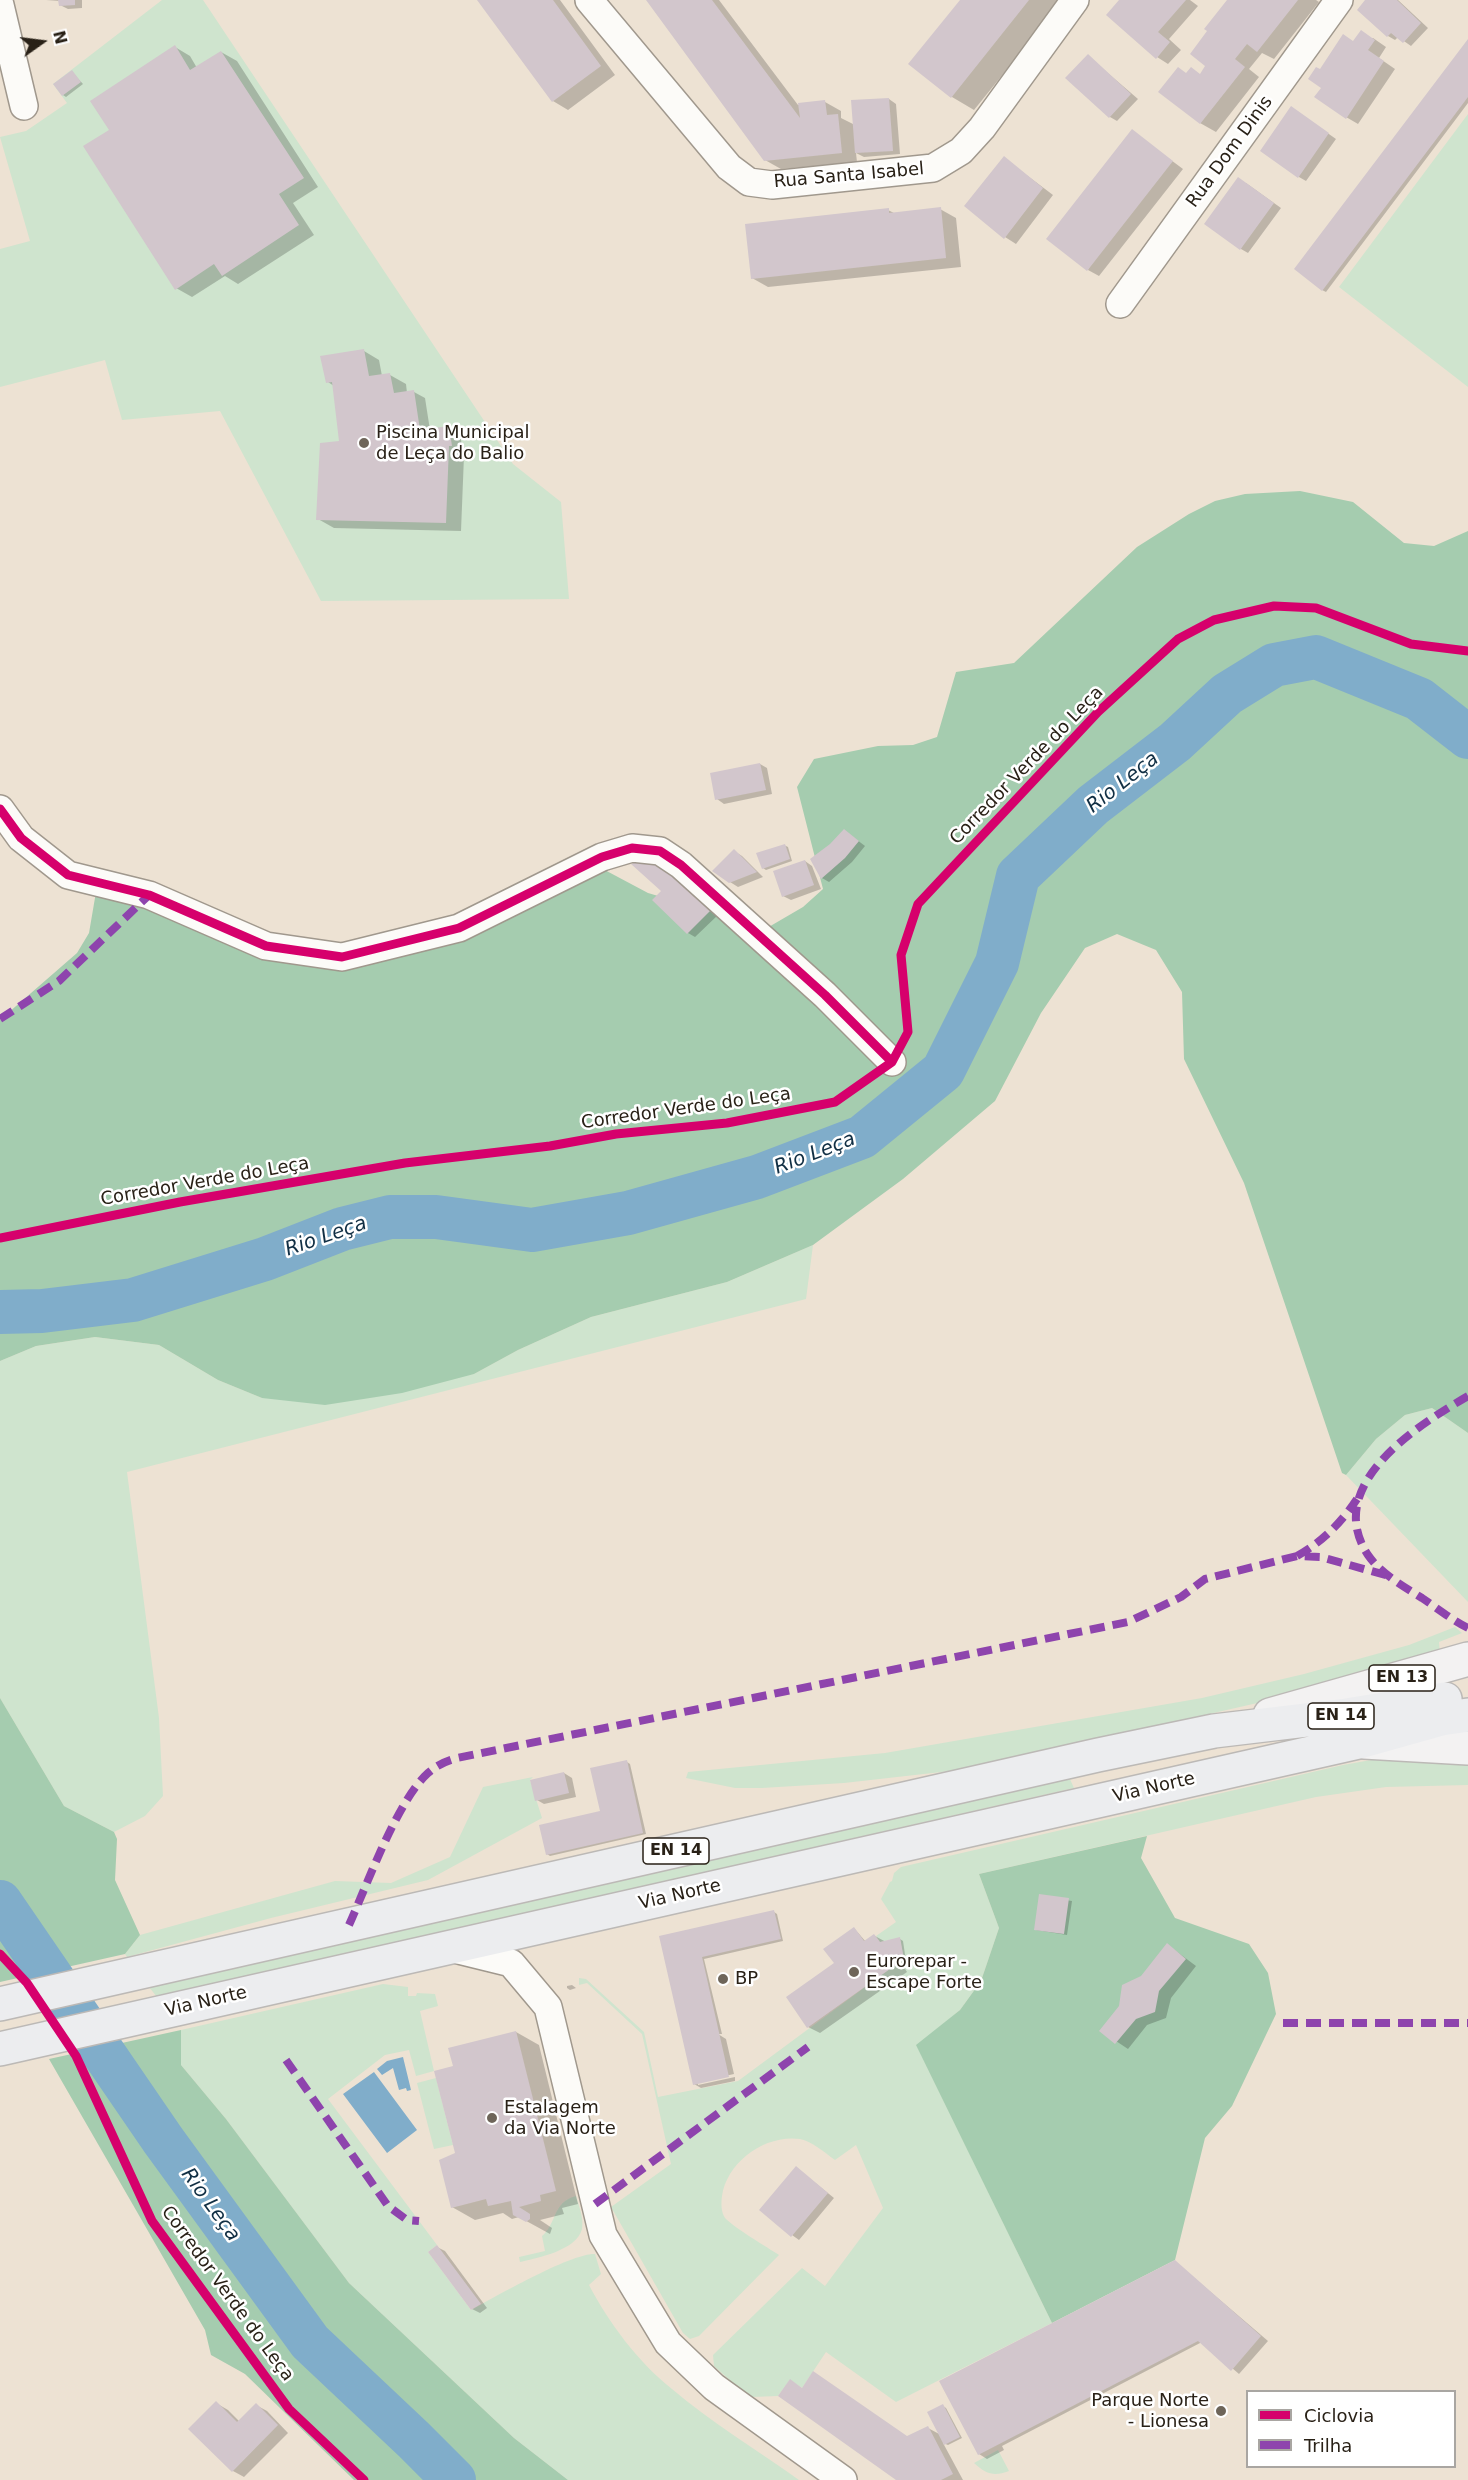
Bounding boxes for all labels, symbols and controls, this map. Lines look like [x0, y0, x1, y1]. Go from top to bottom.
north arrow [12, 12, 72, 72]
text: N [49, 29, 71, 46]
street label: Rua Dom Dinis [1182, 92, 1278, 212]
street label: Rua Santa Isabel [773, 159, 925, 193]
place label: Piscina Municipal de Leça do Balio [376, 422, 530, 464]
marker: Piscina Municipal de Leça do Balio [357, 436, 371, 450]
street label: Corredor Verde do Leça [946, 682, 1108, 850]
water label: Rio Leça [1082, 747, 1164, 819]
street label: Corredor Verde do Leça [580, 1084, 792, 1134]
water label: Rio Leça [771, 1128, 859, 1180]
street label: Corredor Verde do Leça [99, 1153, 311, 1211]
water label: Rio Leça [282, 1212, 370, 1262]
road number: EN 13 [1369, 1665, 1435, 1691]
road number: EN 14 [1308, 1703, 1374, 1729]
street label: Via Norte [1111, 1768, 1197, 1808]
road number: EN 14 [643, 1838, 709, 1864]
street label: Via Norte [637, 1875, 723, 1915]
place label: Eurorepar - Escape Forte [866, 1951, 982, 1994]
marker: Eurorepar - Escape Forte [847, 1965, 861, 1979]
place label: BP [735, 1968, 758, 1990]
marker: BP [716, 1972, 730, 1986]
street label: Via Norte [163, 1982, 249, 2022]
place label: Estalagem da Via Norte [504, 2097, 616, 2140]
marker: Estalagem da Via Norte [485, 2111, 499, 2125]
water label: Rio Leça [175, 2164, 245, 2246]
street label: Corredor Verde do Leça [156, 2202, 298, 2386]
place label: Parque Norte - Lionesa [1091, 2390, 1209, 2432]
legend [1246, 2390, 1456, 2468]
marker: Parque Norte - Lionesa [1214, 2404, 1228, 2418]
text: Ciclovia [1304, 2405, 1374, 2426]
text: Trilha [1304, 2435, 1352, 2456]

